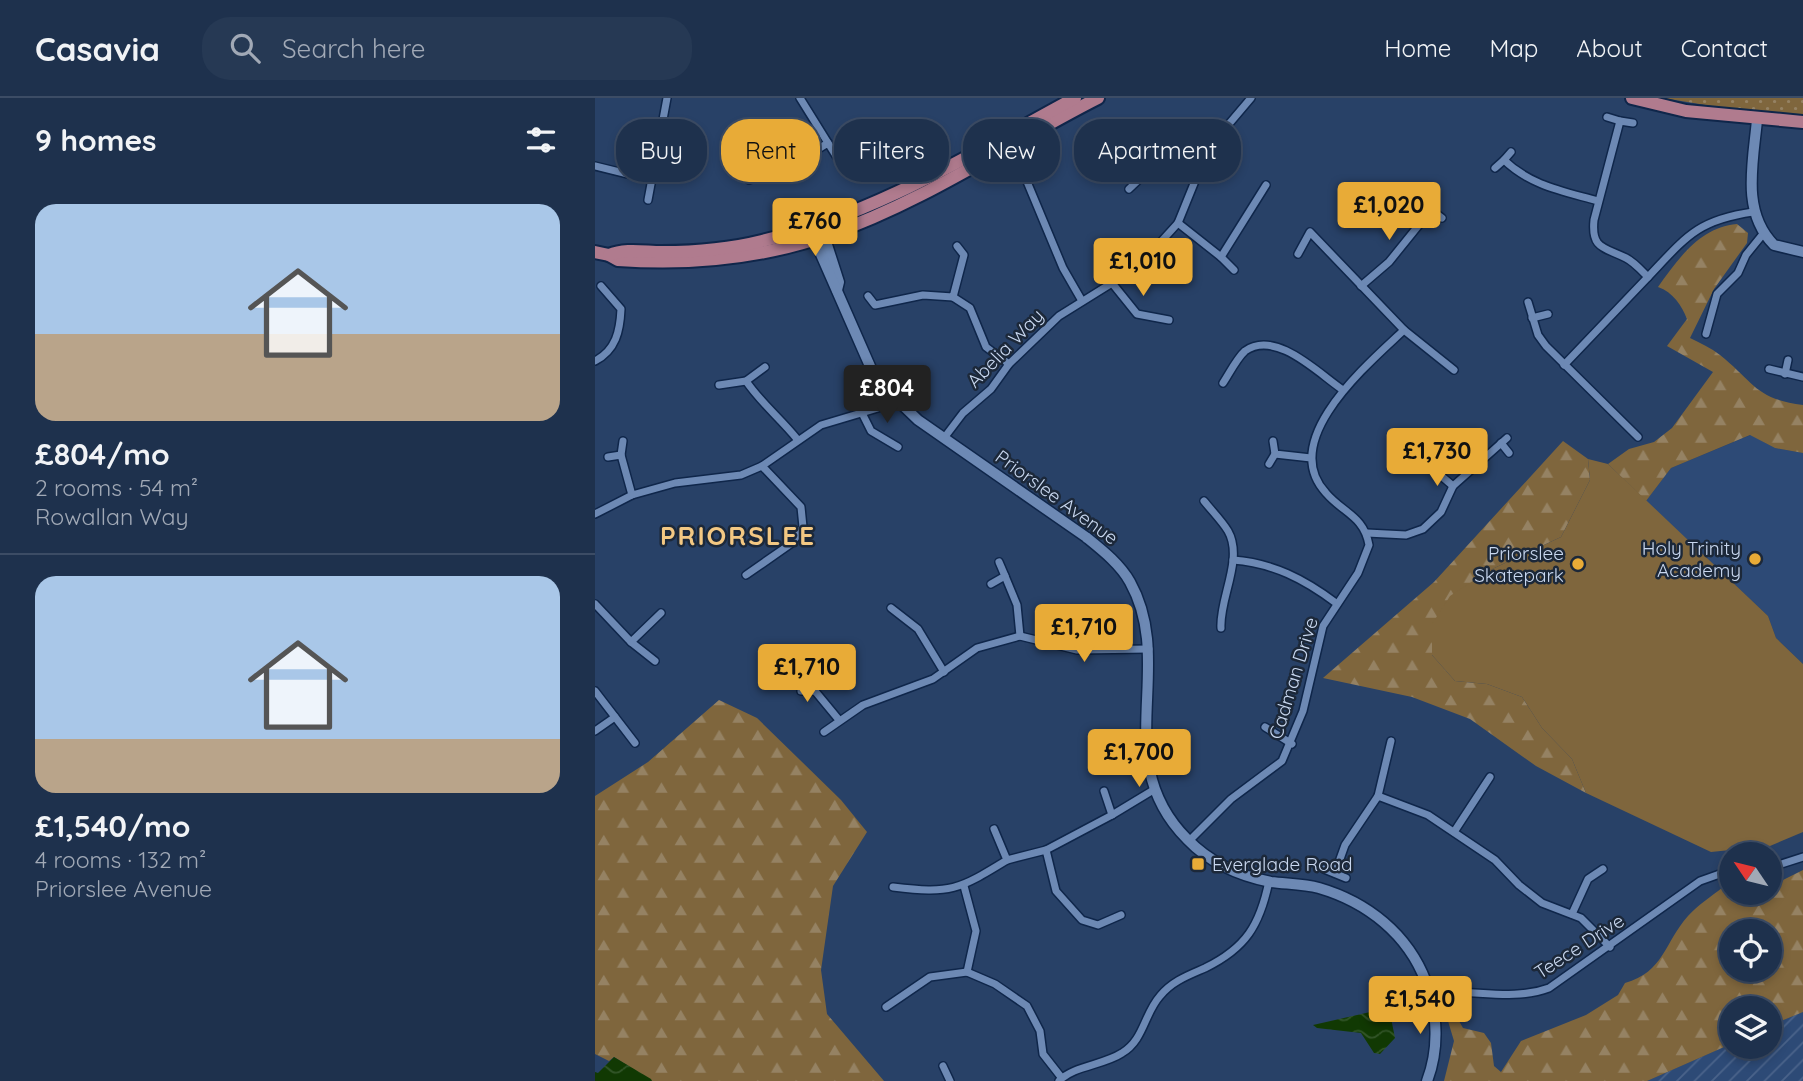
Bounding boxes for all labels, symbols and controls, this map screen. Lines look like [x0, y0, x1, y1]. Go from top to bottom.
search box [202, 17, 692, 80]
text: Casavia [35, 28, 160, 69]
icon: search [226, 29, 264, 67]
text: Search here [282, 32, 426, 65]
text: Home [1384, 33, 1451, 63]
text: Map [1489, 33, 1538, 63]
text: About [1576, 33, 1643, 63]
text: Contact [1681, 33, 1768, 63]
chip: Buy [616, 119, 707, 182]
chip: Rent [721, 119, 820, 182]
chip: Filters [834, 119, 949, 182]
chip: New [963, 119, 1060, 182]
chip: Apartment [1074, 119, 1241, 182]
text: 9 homes [35, 121, 157, 159]
icon: filters [522, 121, 560, 159]
pin: £1,020 [1332, 183, 1446, 242]
text: £1,020 [1354, 190, 1424, 219]
pin: £760 [774, 198, 856, 258]
text: £760 [788, 206, 842, 235]
pin: £1,010 [1086, 238, 1200, 298]
text: £1,010 [1110, 246, 1176, 275]
icon: home [235, 250, 361, 376]
street label: Abelia Way [962, 304, 1048, 392]
pin: £804 [846, 366, 928, 425]
text: £804 [860, 373, 914, 402]
pin: £1,730 [1380, 428, 1494, 488]
text: £804/mo [35, 435, 170, 473]
text: £1,730 [1403, 436, 1471, 465]
street label: Priorslee Avenue [991, 444, 1123, 550]
text: 2 rooms · 54 m² [35, 473, 198, 502]
text: Rowallan Way [35, 502, 189, 531]
district label: PRIORSLEE [660, 519, 816, 552]
place label: Holy Trinity Academy [1642, 536, 1741, 582]
place label: Priorslee Skatepark [1474, 541, 1564, 587]
marker: Holy Trinity Academy [1747, 551, 1763, 567]
marker: Priorslee Skatepark [1570, 556, 1586, 572]
pin: £1,710 [1027, 604, 1141, 664]
text: £1,710 [1051, 612, 1117, 641]
street label: Cadman Drive [1263, 614, 1323, 742]
icon: home [235, 622, 361, 748]
pin: £1,710 [750, 644, 864, 704]
text: £1,710 [774, 652, 840, 681]
pin: £1,700 [1082, 730, 1196, 789]
text: £1,700 [1104, 737, 1174, 766]
text: £1,540/mo [35, 807, 190, 845]
north arrow [1719, 842, 1781, 905]
map controls [1719, 842, 1782, 1059]
text: 4 rooms · 132 m² [35, 845, 206, 874]
place label: Everglade Road [1212, 852, 1353, 876]
marker: Everglade Road [1190, 856, 1206, 872]
text: Priorslee Avenue [35, 874, 212, 903]
street label: Teece Drive [1530, 908, 1628, 984]
button: locate [1719, 919, 1782, 982]
pin: £1,540 [1363, 976, 1477, 1036]
text: £1,540 [1385, 984, 1455, 1013]
button: layers [1719, 996, 1782, 1059]

